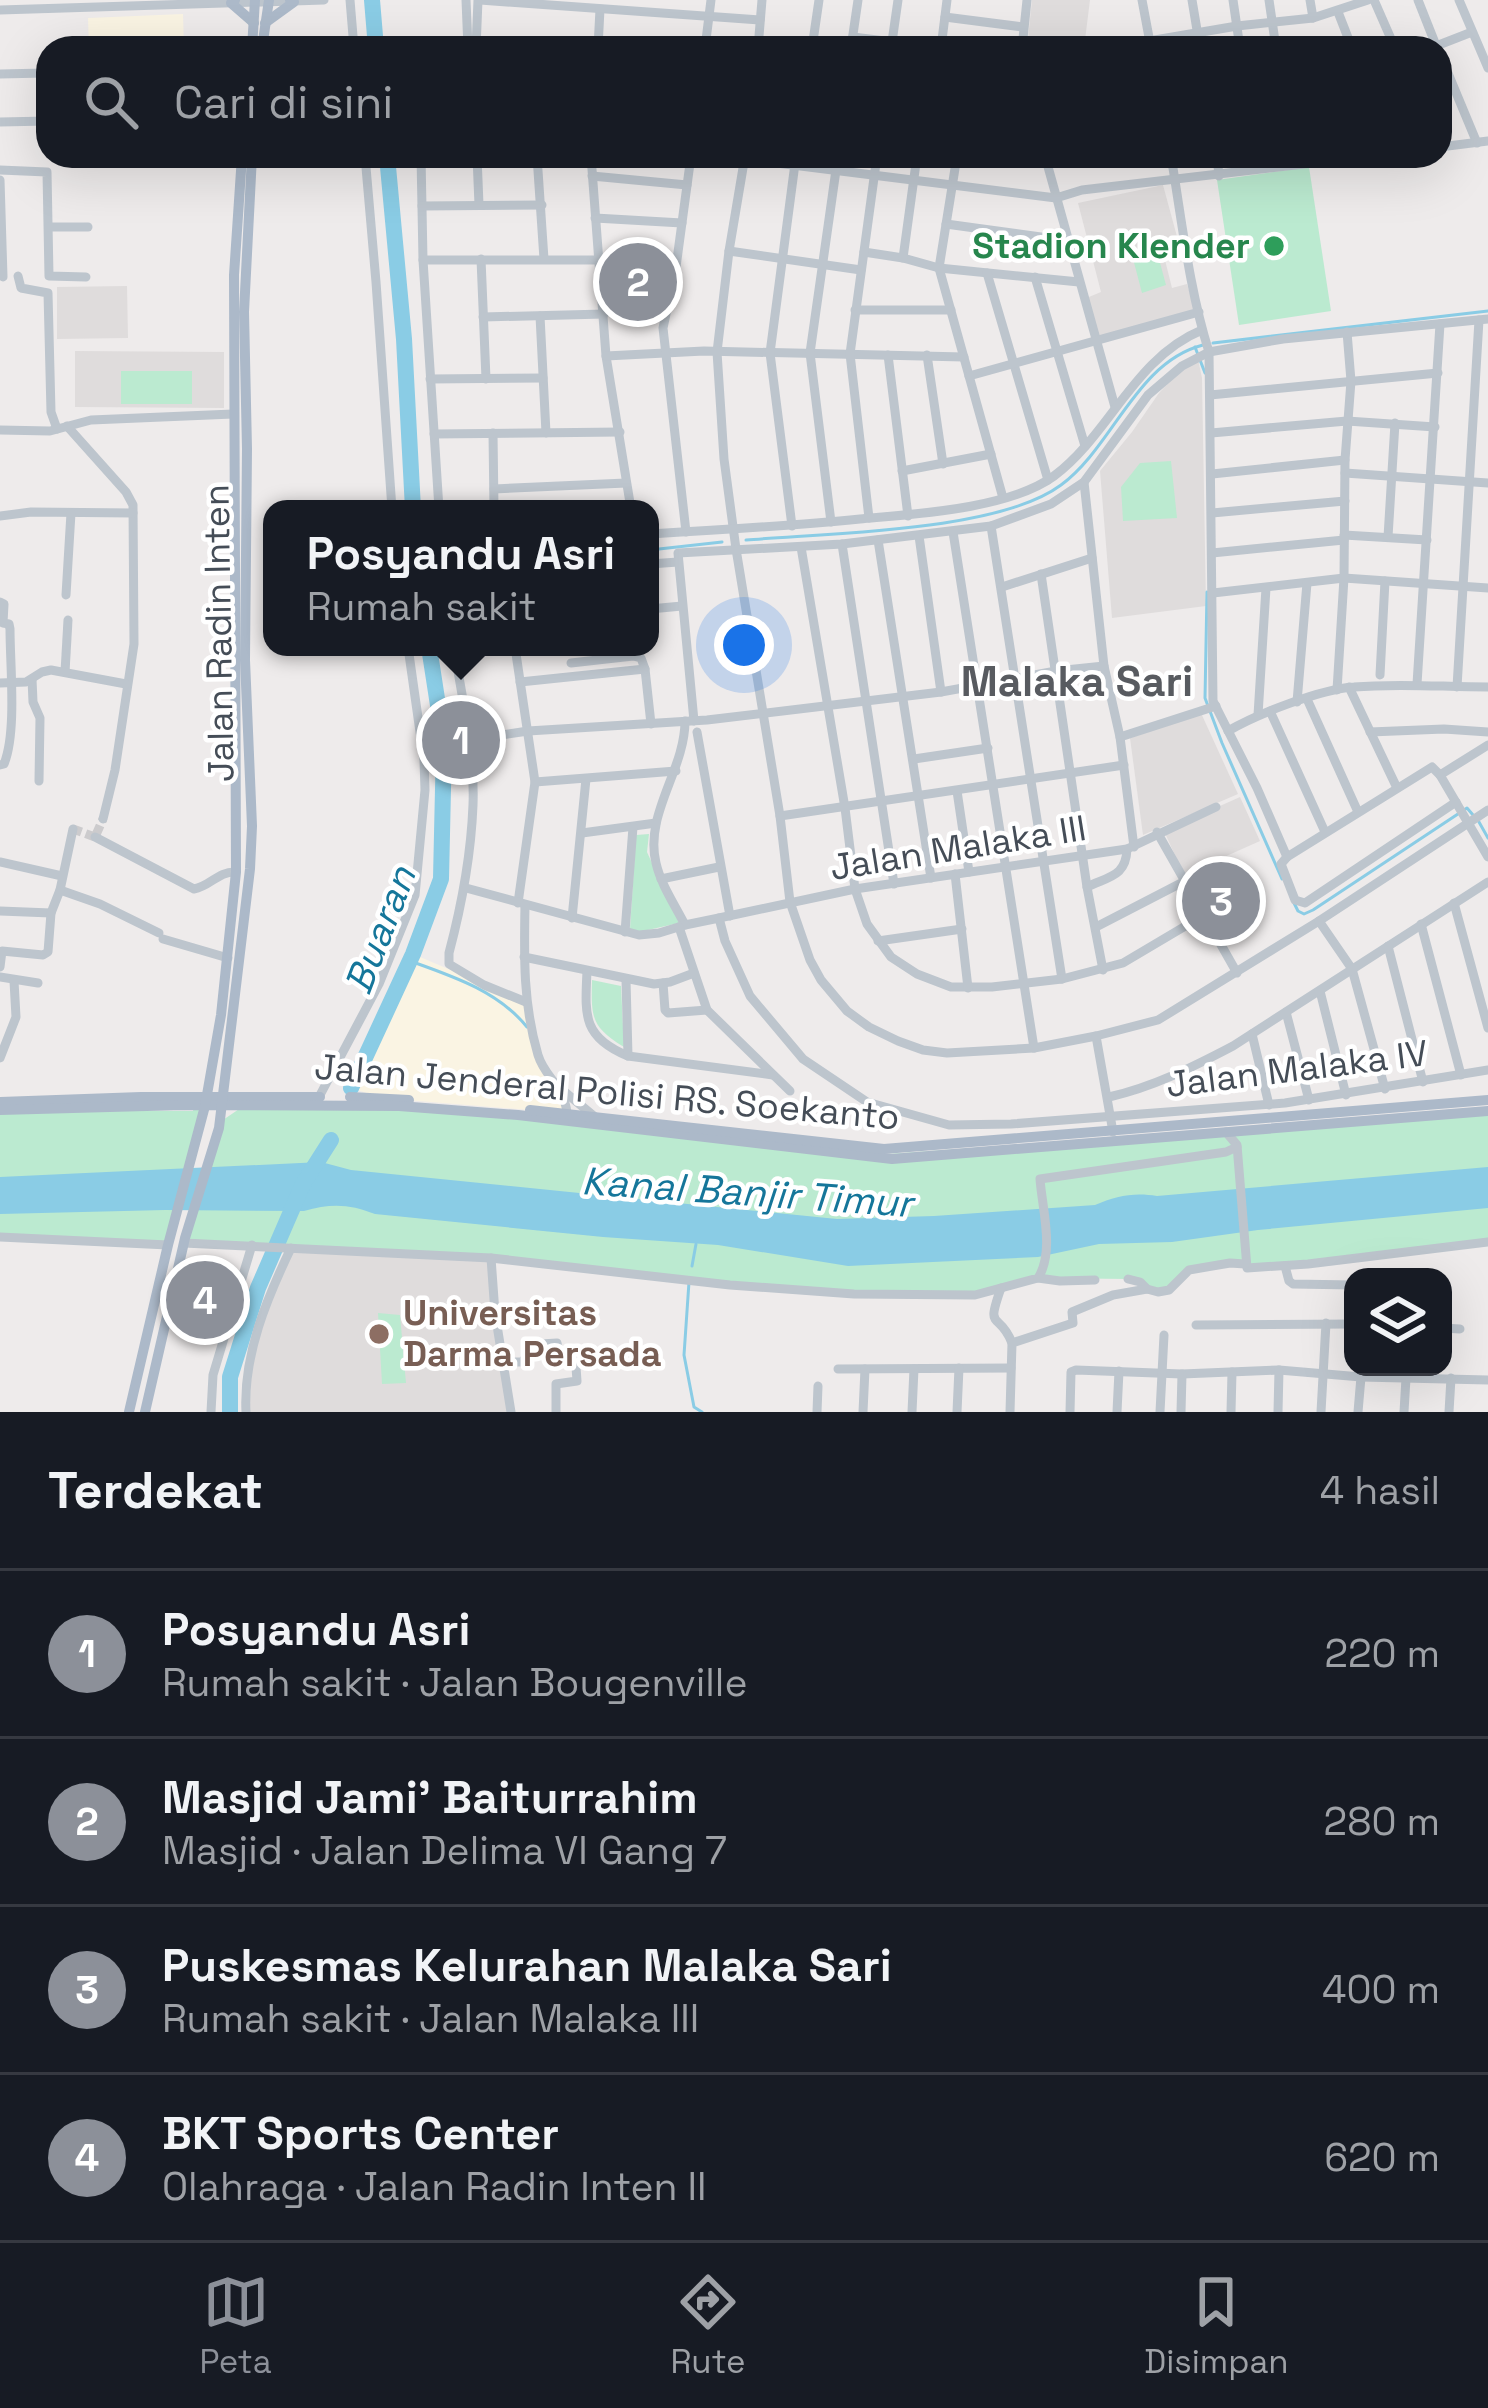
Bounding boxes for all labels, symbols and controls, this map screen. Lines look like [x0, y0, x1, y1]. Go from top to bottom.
search box [36, 36, 1452, 168]
icon: search [78, 69, 144, 135]
text: Cari di sini [174, 74, 393, 131]
place label: Stadion Klender [972, 223, 1250, 269]
marker: Stadion Klender [1261, 233, 1287, 259]
pin: 2 [599, 237, 677, 327]
street label: Jalan Radin Inten [193, 484, 245, 782]
popup [263, 500, 659, 656]
text: Posyandu Asri [307, 525, 615, 582]
text: Rumah sakit [307, 582, 536, 631]
your location [714, 615, 774, 675]
district label: Malaka Sari [961, 655, 1193, 708]
pin: 1 [422, 695, 500, 785]
street label: Jalan Malaka III [827, 805, 1089, 891]
pin: 3 [1182, 856, 1260, 946]
water label: Buaran [333, 858, 427, 1001]
street label: Jalan Malaka IV [1164, 1030, 1430, 1108]
street label: Jalan Jenderal Polisi RS. Soekanto [313, 1044, 901, 1140]
water label: Kanal Banjir Timur [580, 1156, 918, 1228]
pin: 4 [166, 1255, 244, 1345]
map controls [1344, 1268, 1452, 1376]
button: layers [1344, 1268, 1452, 1376]
place label: Universitas Darma Persada [403, 1290, 662, 1377]
marker: Universitas Darma Persada [366, 1321, 392, 1347]
text: Terdekat [48, 1458, 263, 1523]
text: 4 hasil [1320, 1466, 1440, 1515]
text: Posyandu Asri [162, 1601, 470, 1658]
text: 1 [78, 1629, 96, 1678]
text: 220 m [1324, 1629, 1440, 1678]
text: Rumah sakit · Jalan Bougenville [162, 1658, 747, 1707]
text: Masjid Jami' Baiturrahim [162, 1769, 698, 1826]
text: 2 [75, 1797, 99, 1846]
text: 280 m [1324, 1797, 1440, 1846]
text: Masjid · Jalan Delima VI Gang 7 [162, 1826, 727, 1875]
text: Puskesmas Kelurahan Malaka Sari [162, 1937, 892, 1994]
text: 3 [75, 1965, 99, 2014]
text: 400 m [1322, 1965, 1440, 2014]
text: Rumah sakit · Jalan Malaka III [162, 1994, 699, 2043]
text: BKT Sports Center [162, 2105, 559, 2162]
text: 4 [75, 2133, 99, 2182]
text: 620 m [1324, 2133, 1440, 2182]
text: Olahraga · Jalan Radin Inten II [162, 2162, 707, 2211]
tab: Peta [199, 2269, 272, 2383]
tab: Rute [670, 2269, 746, 2383]
tab: Disimpan [1144, 2269, 1289, 2383]

